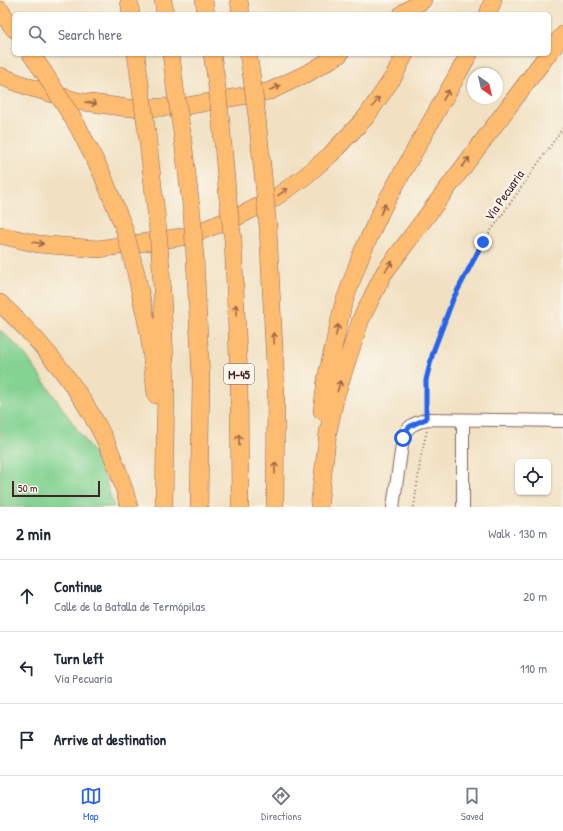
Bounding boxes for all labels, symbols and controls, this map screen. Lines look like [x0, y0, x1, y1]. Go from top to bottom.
search box [12, 12, 551, 56]
icon: search [26, 23, 48, 45]
text: Search here [58, 24, 122, 45]
north arrow [467, 68, 503, 104]
one-way arrow [268, 84, 280, 92]
one-way arrow [443, 89, 451, 101]
one-way arrow [372, 97, 380, 108]
one-way arrow [84, 99, 97, 106]
one-way arrow [462, 157, 470, 168]
street label: Vía Pecuaria [480, 166, 528, 224]
one-way arrow [277, 188, 288, 196]
one-way arrow [379, 203, 387, 215]
route end [474, 233, 492, 251]
one-way arrow [31, 239, 44, 247]
one-way arrow [385, 261, 393, 272]
one-way arrow [232, 304, 240, 317]
one-way arrow [334, 324, 342, 337]
one-way arrow [270, 332, 277, 345]
road number: M-45 [224, 364, 254, 384]
one-way arrow [336, 379, 343, 392]
route start [394, 429, 412, 447]
one-way arrow [236, 434, 243, 447]
map controls [515, 459, 551, 495]
button: locate [515, 459, 551, 495]
one-way arrow [271, 462, 279, 475]
scale bar [12, 479, 100, 498]
text: 50 m [18, 481, 38, 495]
text: 2 min [16, 522, 51, 545]
text: Walk · 130 m [488, 524, 547, 542]
text: Continue [54, 576, 102, 597]
icon: ahead [16, 585, 38, 607]
text: 20 m [523, 587, 547, 605]
text: Calle de la Batalla de Termópilas [54, 597, 205, 615]
text: Turn left [54, 648, 104, 669]
icon: left [16, 657, 38, 679]
text: 110 m [520, 659, 547, 677]
text: Vía Pecuaria [54, 669, 112, 687]
icon: arrive [16, 729, 38, 751]
text: Arrive at destination [54, 729, 166, 750]
tab: Map [80, 785, 102, 823]
tab: Directions [261, 785, 302, 823]
tab: Saved [461, 785, 483, 823]

